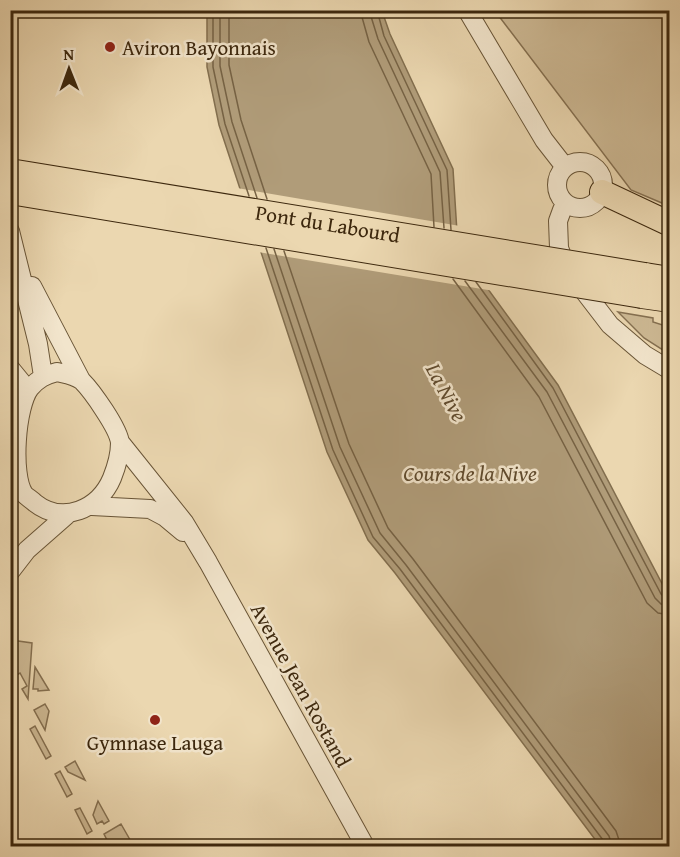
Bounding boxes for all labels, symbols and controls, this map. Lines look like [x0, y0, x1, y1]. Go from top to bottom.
place label: Aviron Bayonnais [122, 32, 276, 63]
north arrow [39, 39, 99, 99]
marker: Aviron Bayonnais [103, 40, 117, 54]
text: N [63, 42, 75, 66]
street label: Pont du Labourd [253, 196, 403, 250]
water label: La Nive [418, 356, 476, 427]
water label: Cours de la Nive [403, 457, 537, 489]
street label: Avenue Jean Rostand [243, 597, 359, 773]
marker: Gymnase Lauga [148, 713, 162, 727]
place label: Gymnase Lauga [87, 727, 223, 758]

